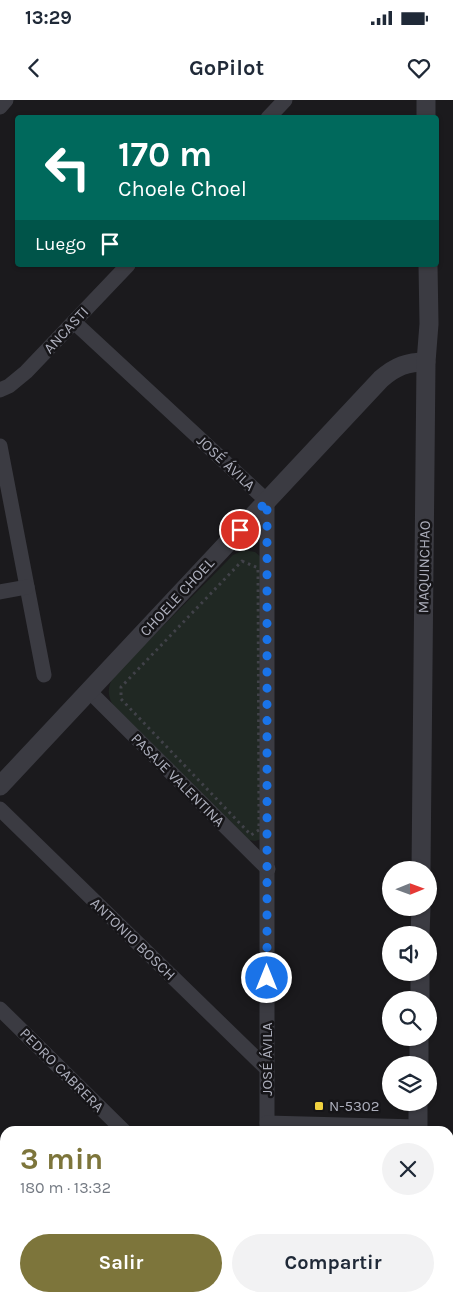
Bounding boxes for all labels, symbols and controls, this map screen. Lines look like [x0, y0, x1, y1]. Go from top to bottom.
text: 13:29 [25, 7, 72, 29]
icon: back [20, 54, 48, 82]
icon: heart [405, 54, 433, 82]
text: GoPilot [189, 55, 264, 81]
text: 170 m [118, 134, 212, 175]
icon: left [35, 135, 100, 200]
text: Choele Choel [118, 176, 247, 202]
icon: arrive [96, 230, 124, 258]
text: Luego [35, 233, 86, 255]
street label: ANCASTI [40, 303, 92, 357]
street label: JOSÉ ÁVILA [193, 431, 259, 495]
pin [219, 509, 261, 551]
icon: arrive [226, 516, 254, 544]
street label: MAQUINCHAO [414, 520, 434, 614]
street label: CHOELE CHOEL [136, 554, 218, 640]
street label: PASAJE VALENTINA [127, 729, 229, 831]
north arrow [382, 861, 438, 916]
map controls [382, 861, 437, 1111]
street label: ANTONIO BOSCH [87, 894, 179, 984]
button: sound [382, 926, 437, 981]
position arrow [240, 951, 292, 1003]
button: search [382, 991, 437, 1046]
street label: JOSÉ ÁVILA [258, 1022, 276, 1096]
street label: PEDRO CABRERA [16, 1024, 108, 1116]
button: layers [382, 1056, 437, 1111]
place label: N-5302 [329, 1097, 379, 1115]
marker: N-5302 [313, 1100, 325, 1112]
text: 3 min [20, 1141, 103, 1177]
button: close [382, 1143, 434, 1195]
text: 180 m · 13:32 [20, 1178, 111, 1197]
button: Salir [20, 1234, 222, 1292]
button: Compartir [232, 1234, 434, 1292]

